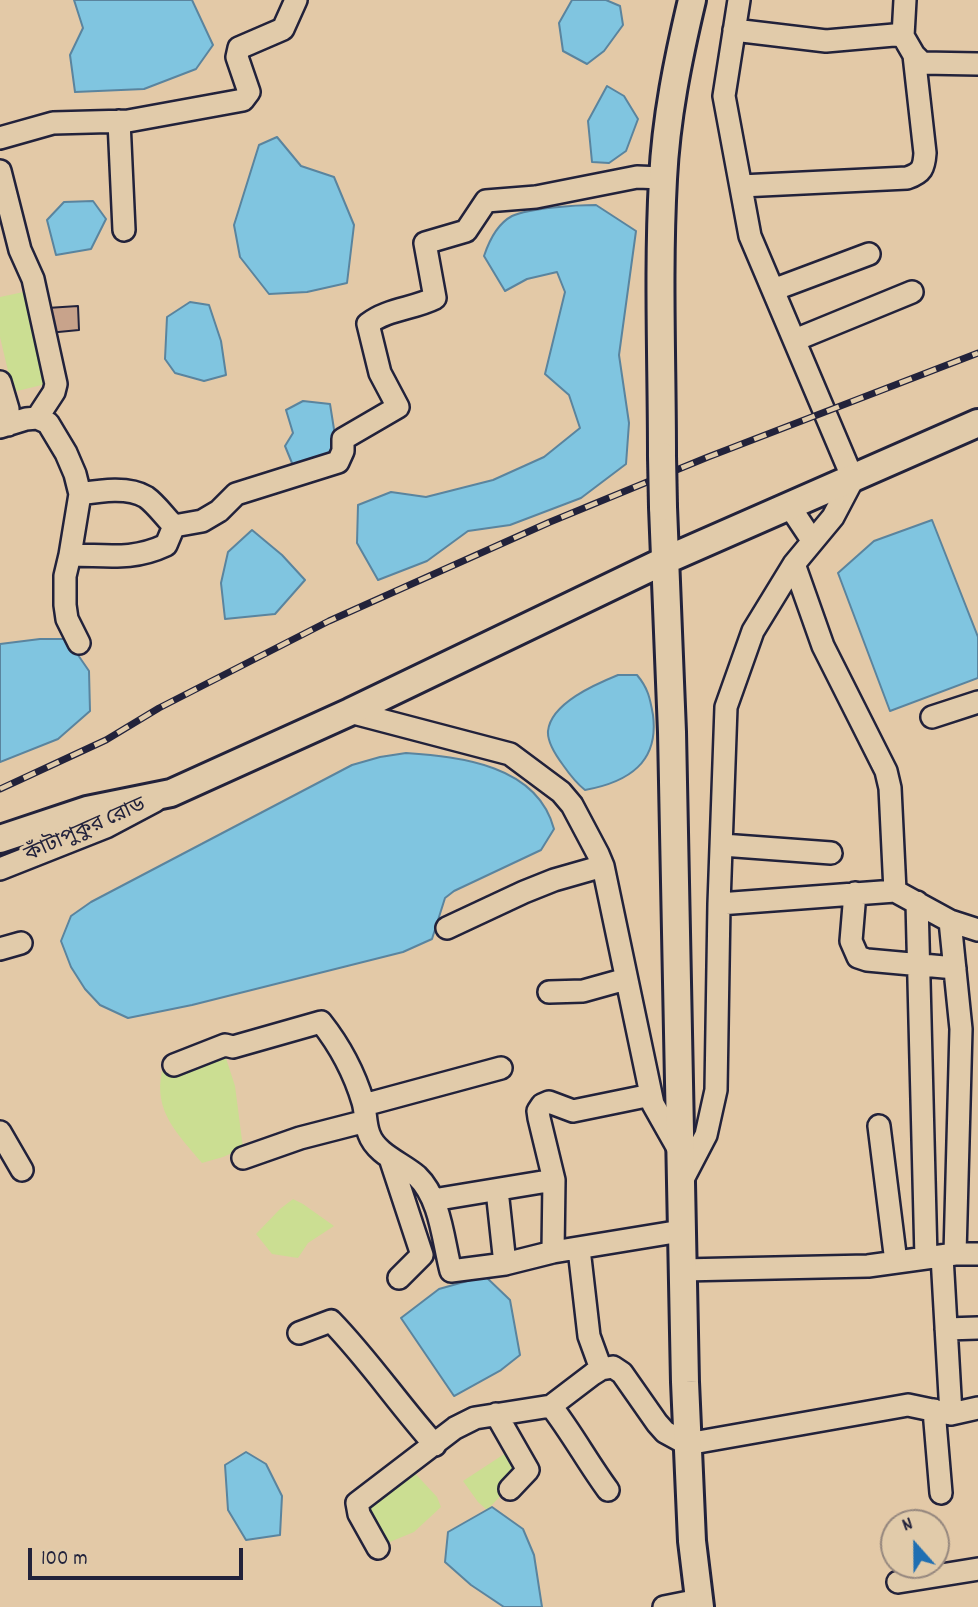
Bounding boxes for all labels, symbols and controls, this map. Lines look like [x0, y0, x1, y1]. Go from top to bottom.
street label: কাঁটাপুকুর রোড [22, 794, 150, 870]
north arrow [880, 1509, 950, 1579]
text: N [899, 1512, 917, 1540]
scale bar [32, 1534, 247, 1578]
text: 100 m [41, 1545, 88, 1575]

